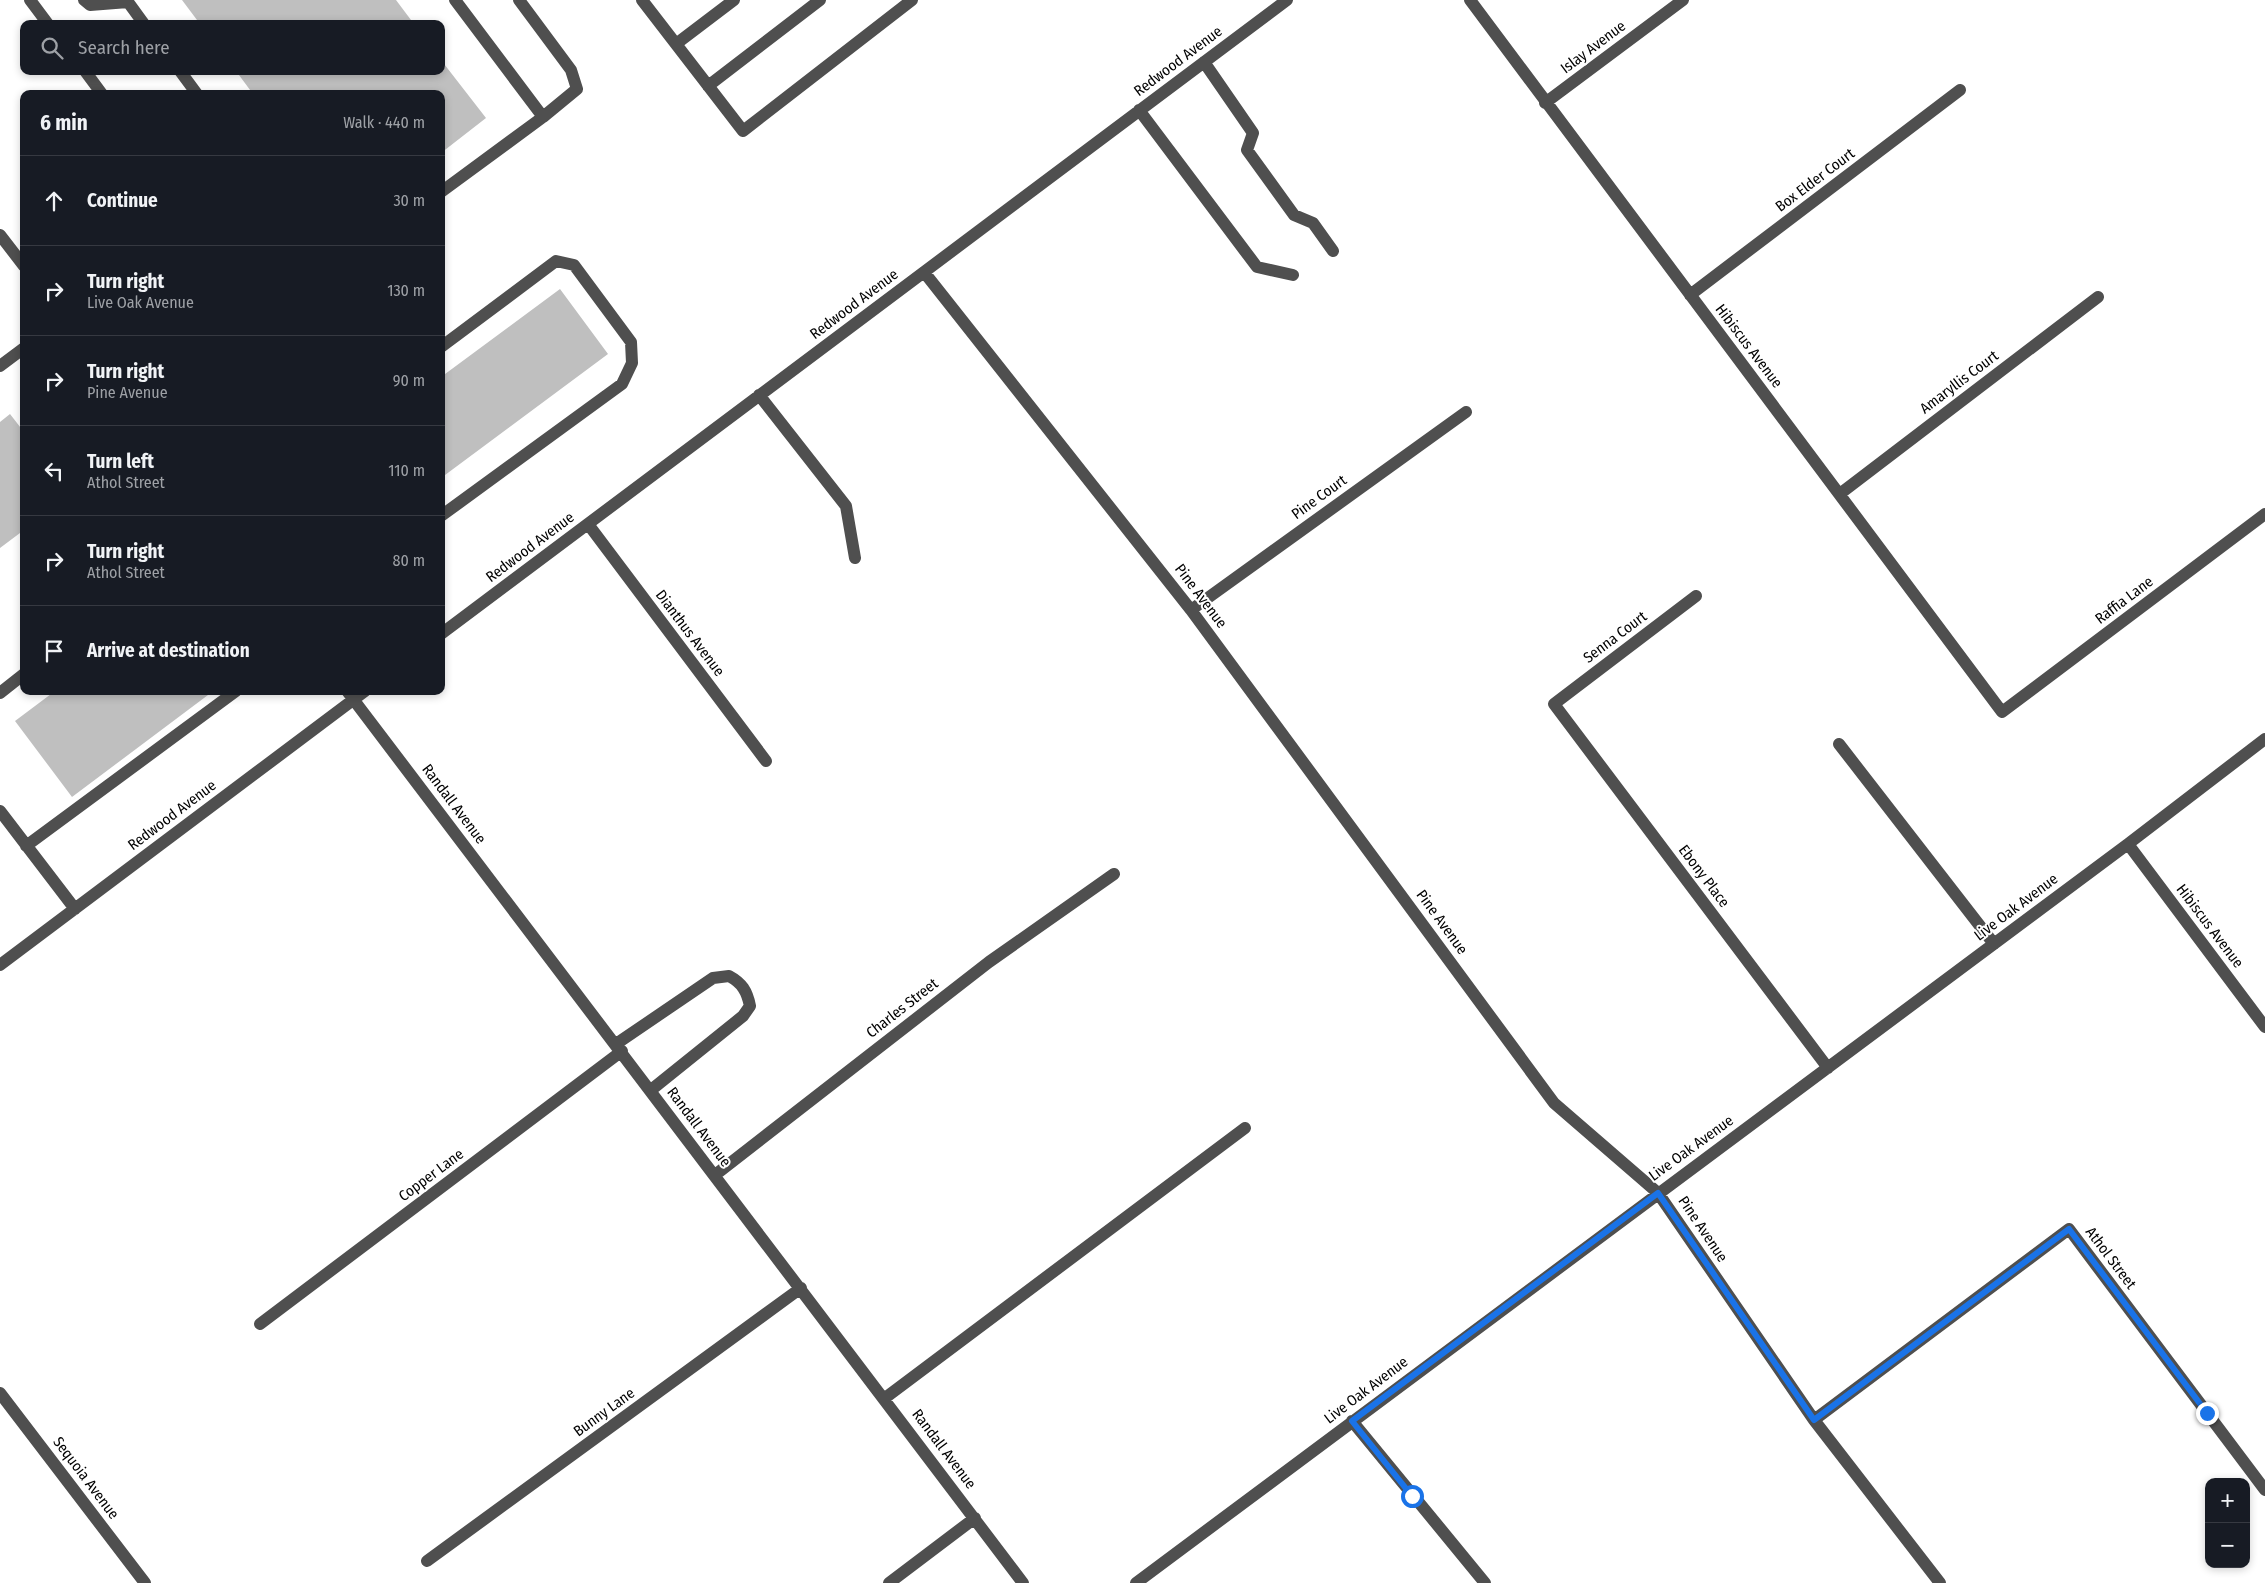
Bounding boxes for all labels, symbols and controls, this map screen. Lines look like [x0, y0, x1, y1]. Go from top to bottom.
street label: Islay Avenue [1557, 17, 1629, 77]
search box [20, 20, 445, 75]
street label: Redwood Avenue [1130, 22, 1226, 100]
icon: search [38, 34, 66, 62]
text: Search here [78, 36, 170, 59]
text: 6 min [40, 110, 88, 136]
text: Walk · 440 m [343, 113, 425, 132]
street label: Box Elder Court [1772, 144, 1858, 216]
icon: ahead [40, 187, 68, 215]
text: Continue [87, 189, 158, 212]
text: 30 m [393, 191, 425, 210]
street label: Redwood Avenue [806, 265, 902, 343]
text: Turn right [87, 270, 164, 293]
icon: right [40, 277, 68, 305]
text: 130 m [387, 281, 425, 300]
text: Live Oak Avenue [87, 293, 194, 312]
street label: Hibiscus Avenue [1712, 301, 1786, 391]
street label: Amaryllis Court [1916, 347, 2002, 417]
text: Turn right [87, 360, 164, 383]
icon: right [40, 367, 68, 395]
text: 90 m [393, 371, 425, 390]
text: Pine Avenue [87, 383, 168, 402]
text: Turn left [87, 450, 154, 473]
icon: left [40, 457, 68, 485]
text: 110 m [388, 461, 425, 480]
street label: Pine Court [1288, 471, 1350, 523]
text: Athol Street [87, 473, 165, 492]
street label: Redwood Avenue [482, 508, 578, 586]
text: Turn right [87, 540, 164, 563]
icon: right [40, 547, 68, 575]
text: 80 m [393, 551, 425, 570]
street label: Pine Avenue [1171, 560, 1231, 632]
text: Athol Street [87, 563, 165, 582]
street label: Raffia Lane [2091, 572, 2157, 628]
street label: Dianthus Avenue [652, 586, 728, 680]
street label: Senna Court [1580, 607, 1650, 667]
icon: arrive [40, 637, 68, 665]
text: Arrive at destination [87, 639, 250, 662]
street label: Randall Avenue [418, 761, 490, 847]
street label: Redwood Avenue [124, 776, 220, 854]
street label: Ebony Place [1675, 841, 1733, 911]
street label: Live Oak Avenue [1971, 870, 2061, 944]
street label: Hibiscus Avenue [2173, 881, 2247, 971]
street label: Pine Avenue [1413, 886, 1471, 958]
street label: Charles Street [863, 974, 942, 1042]
street label: Randall Avenue [663, 1084, 735, 1170]
street label: Live Oak Avenue [1645, 1111, 1737, 1185]
street label: Copper Lane [395, 1145, 467, 1205]
street label: Pine Avenue [1674, 1193, 1732, 1265]
street label: Athol Street [2082, 1223, 2140, 1293]
street label: Live Oak Avenue [1321, 1353, 1411, 1427]
street label: Bunny Lane [570, 1384, 638, 1440]
route end [2196, 1402, 2219, 1425]
street label: Randall Avenue [908, 1406, 980, 1492]
street label: Sequoia Avenue [49, 1433, 123, 1523]
map controls [2205, 1478, 2250, 1568]
button: + [2205, 1478, 2250, 1523]
route start [1401, 1485, 1424, 1508]
button: − [2205, 1523, 2250, 1568]

